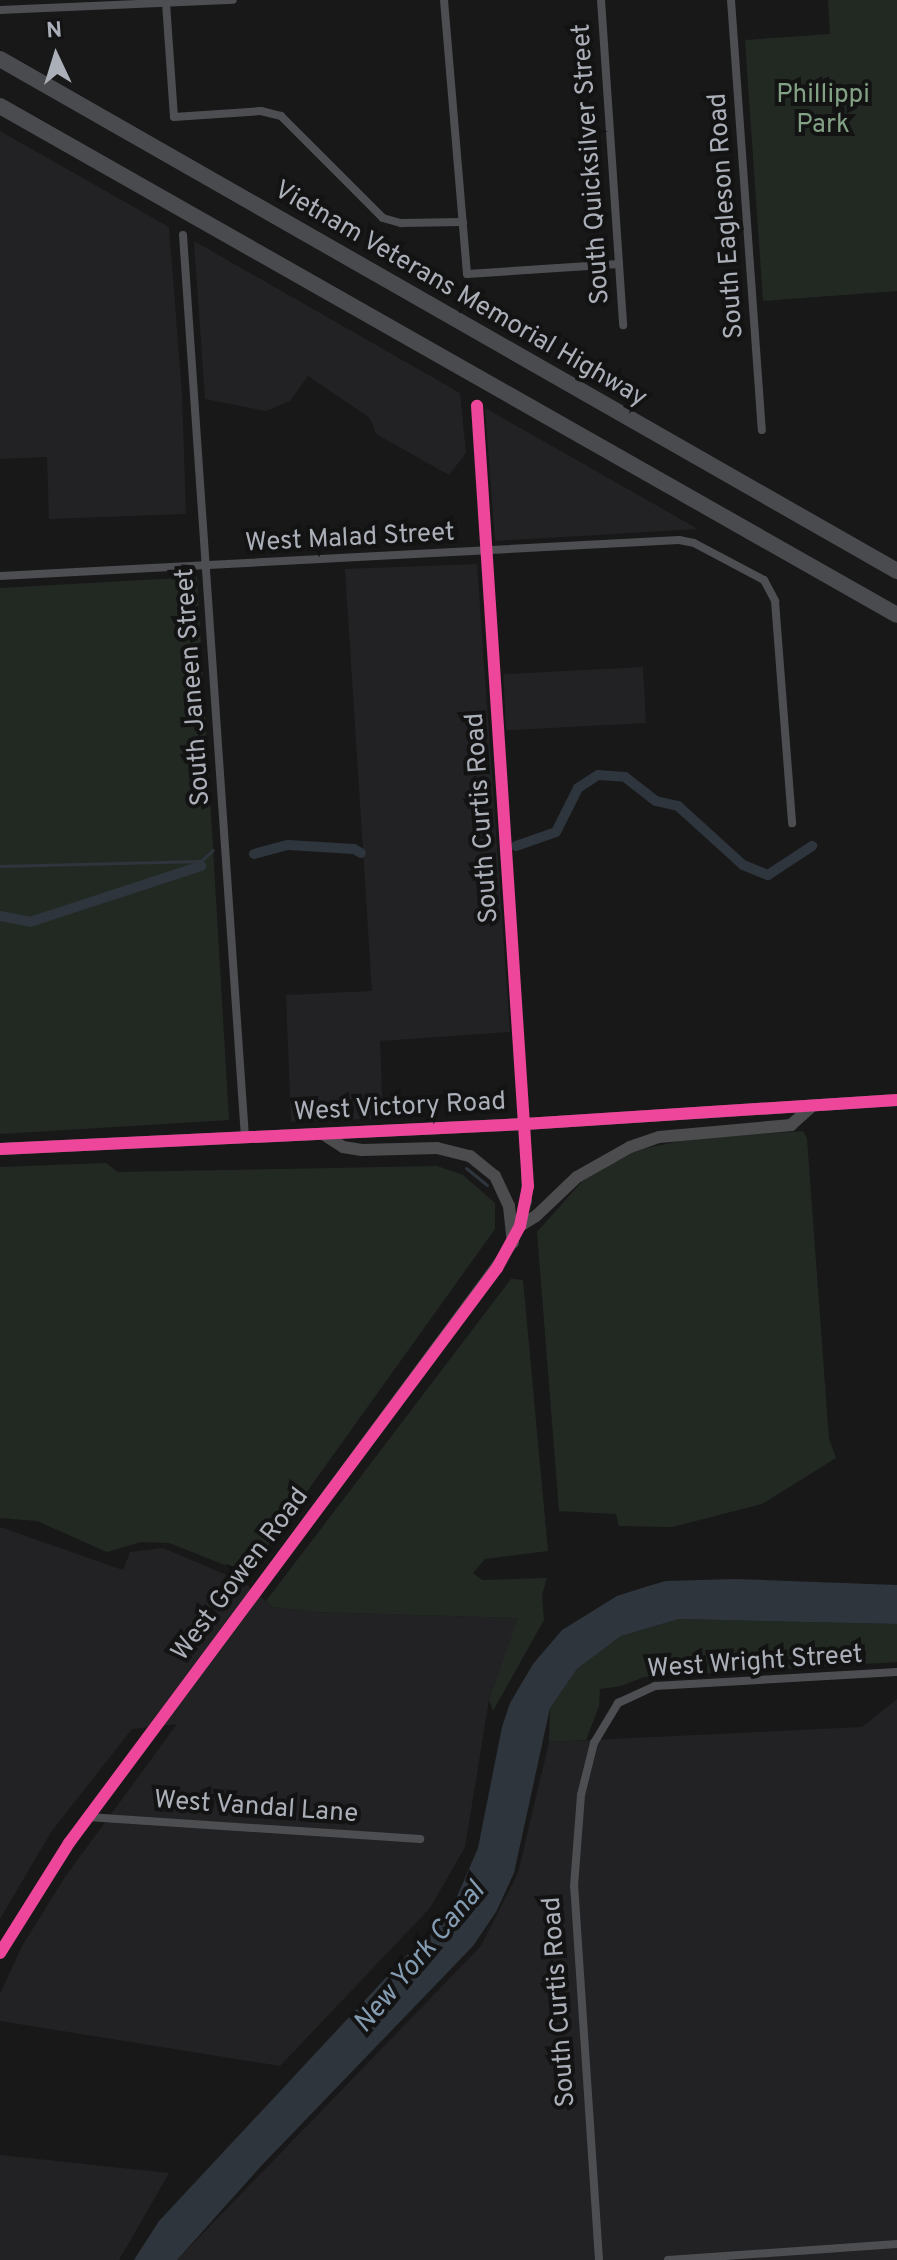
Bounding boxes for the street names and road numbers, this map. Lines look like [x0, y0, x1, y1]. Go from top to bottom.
street label: South Quicksilver Street [567, 22, 617, 306]
street label: South Eagleson Road [703, 92, 751, 340]
street label: Vietnam Veterans Memorial Highway [268, 175, 652, 415]
street label: West Malad Street [244, 518, 456, 560]
street label: South Janeen Street [170, 567, 218, 807]
street label: South Curtis Road [460, 712, 506, 924]
street label: West Victory Road [293, 1087, 507, 1129]
street label: West Gowen Road [166, 1482, 316, 1668]
street label: West Wright Street [646, 1640, 864, 1686]
street label: West Vandal Lane [152, 1785, 360, 1831]
street label: South Curtis Road [537, 1896, 583, 2108]

